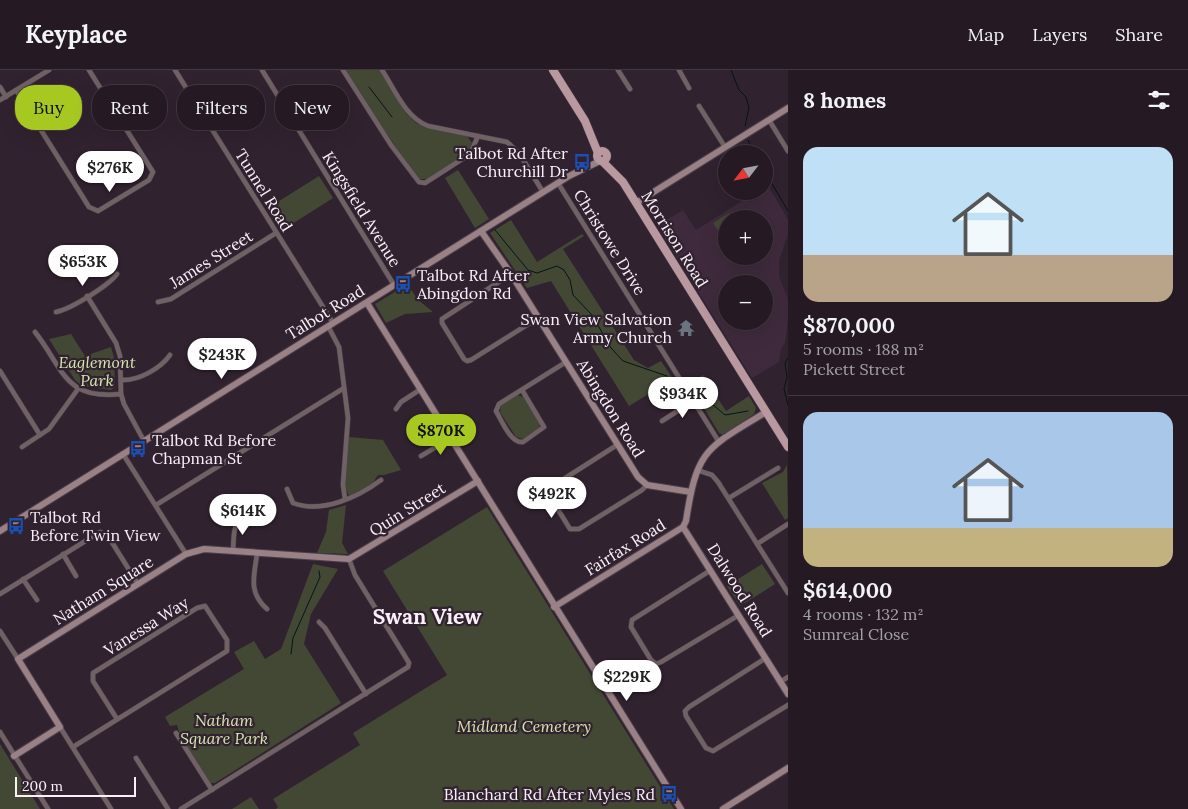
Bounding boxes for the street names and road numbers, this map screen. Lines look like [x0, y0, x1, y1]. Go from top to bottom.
street label: Tunnel Road [231, 145, 297, 235]
street label: Kingsfield Avenue [318, 148, 406, 271]
street label: Christowe Drive [570, 186, 651, 299]
street label: Morrison Road [637, 187, 713, 291]
street label: James Street [165, 225, 257, 293]
street label: Talbot Road [282, 280, 368, 344]
street label: Abingdon Road [572, 354, 649, 461]
street label: Quin Street [365, 477, 449, 540]
street label: Fairfax Road [581, 514, 669, 580]
street label: Dalwood Road [703, 539, 777, 641]
street label: Natham Square [49, 551, 157, 629]
street label: Vanessa Way [99, 592, 192, 660]

